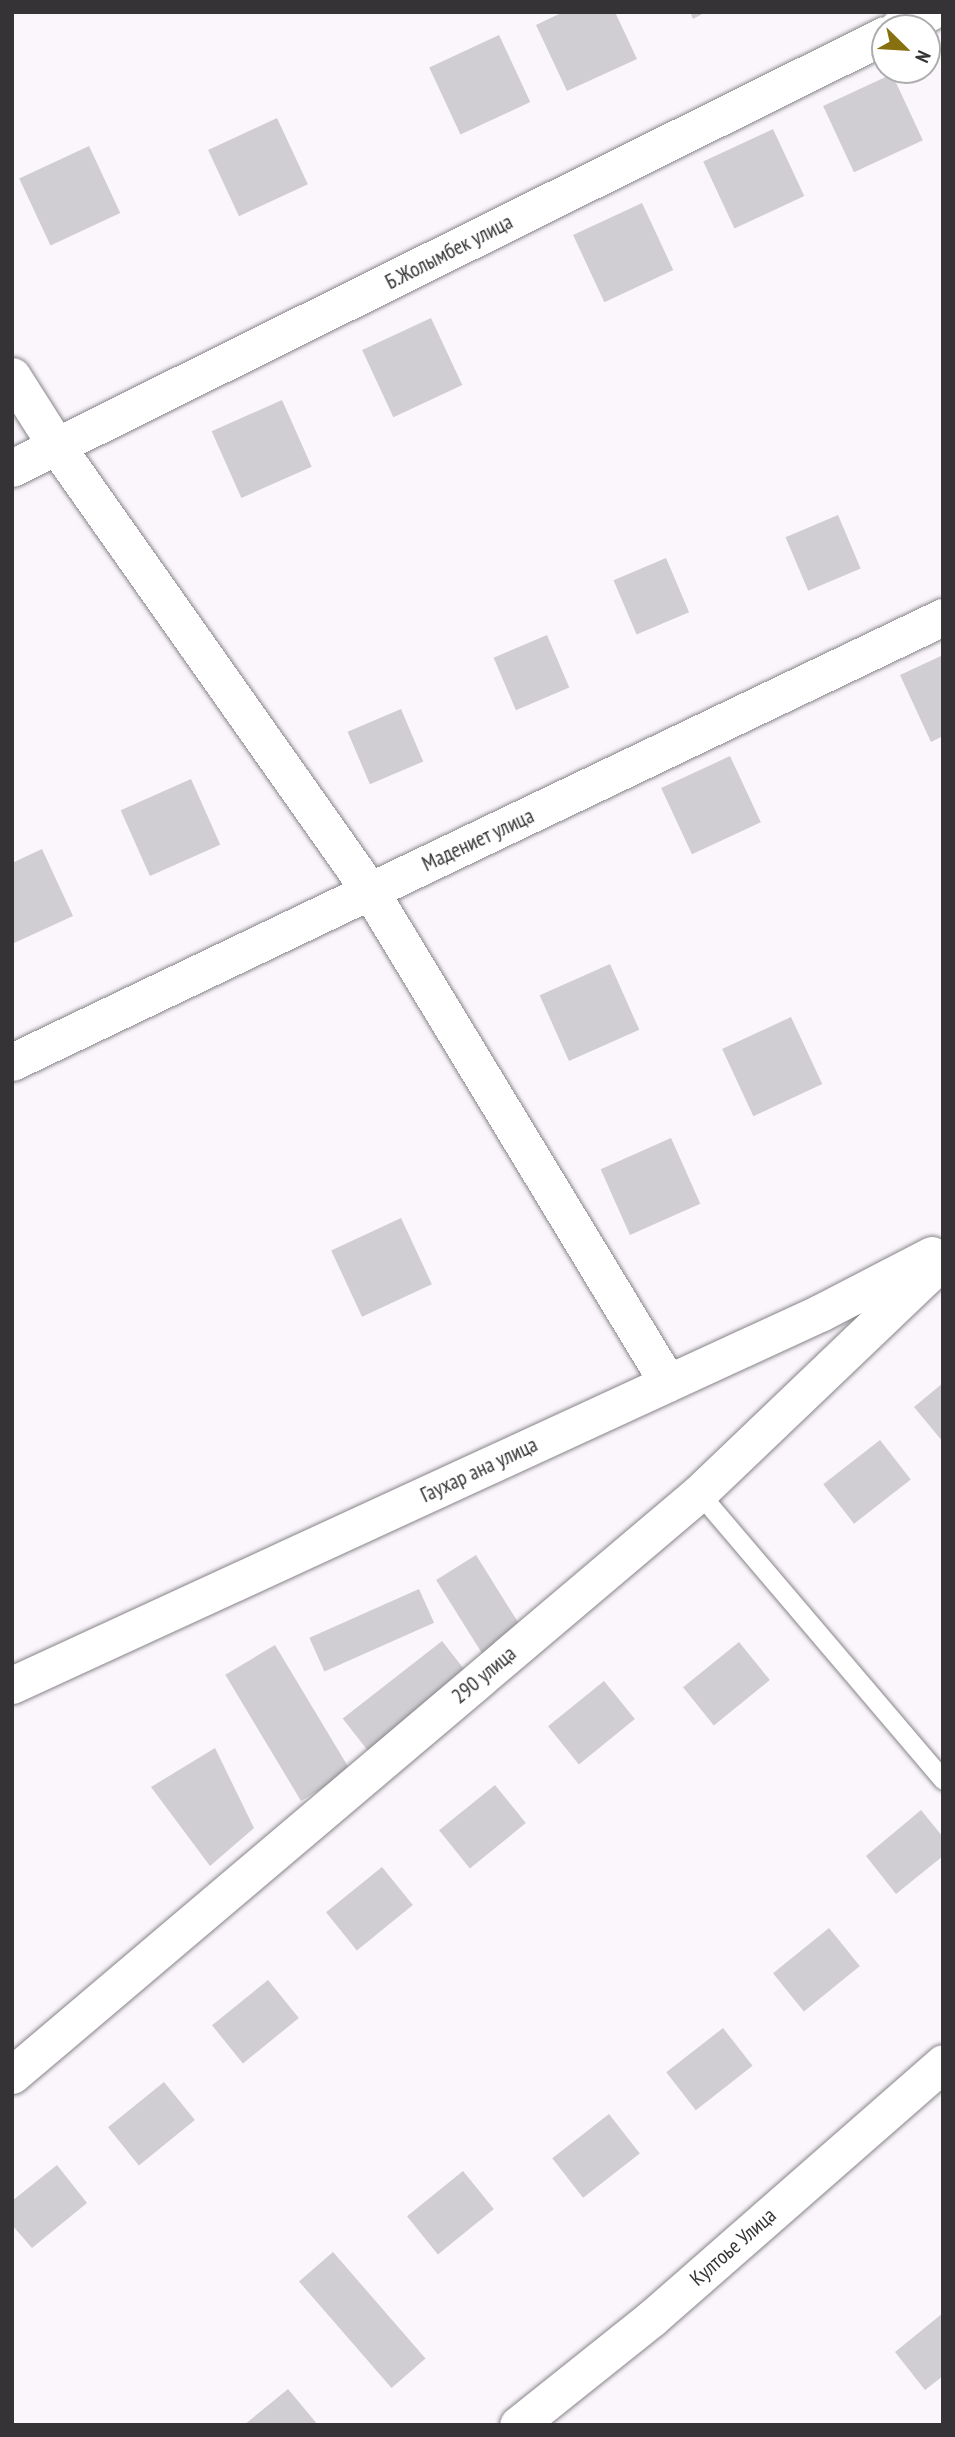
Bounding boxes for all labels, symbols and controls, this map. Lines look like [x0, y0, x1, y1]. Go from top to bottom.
north arrow [871, 14, 941, 84]
text: N [910, 47, 936, 66]
street label: Б.Жолымбек улица [381, 209, 517, 295]
street label: Мадениет улица [418, 803, 538, 877]
street label: Гаухар ана улица [417, 1432, 541, 1508]
street label: 290 улица [447, 1641, 521, 1709]
street label: Култоье Улица [685, 2203, 781, 2291]

